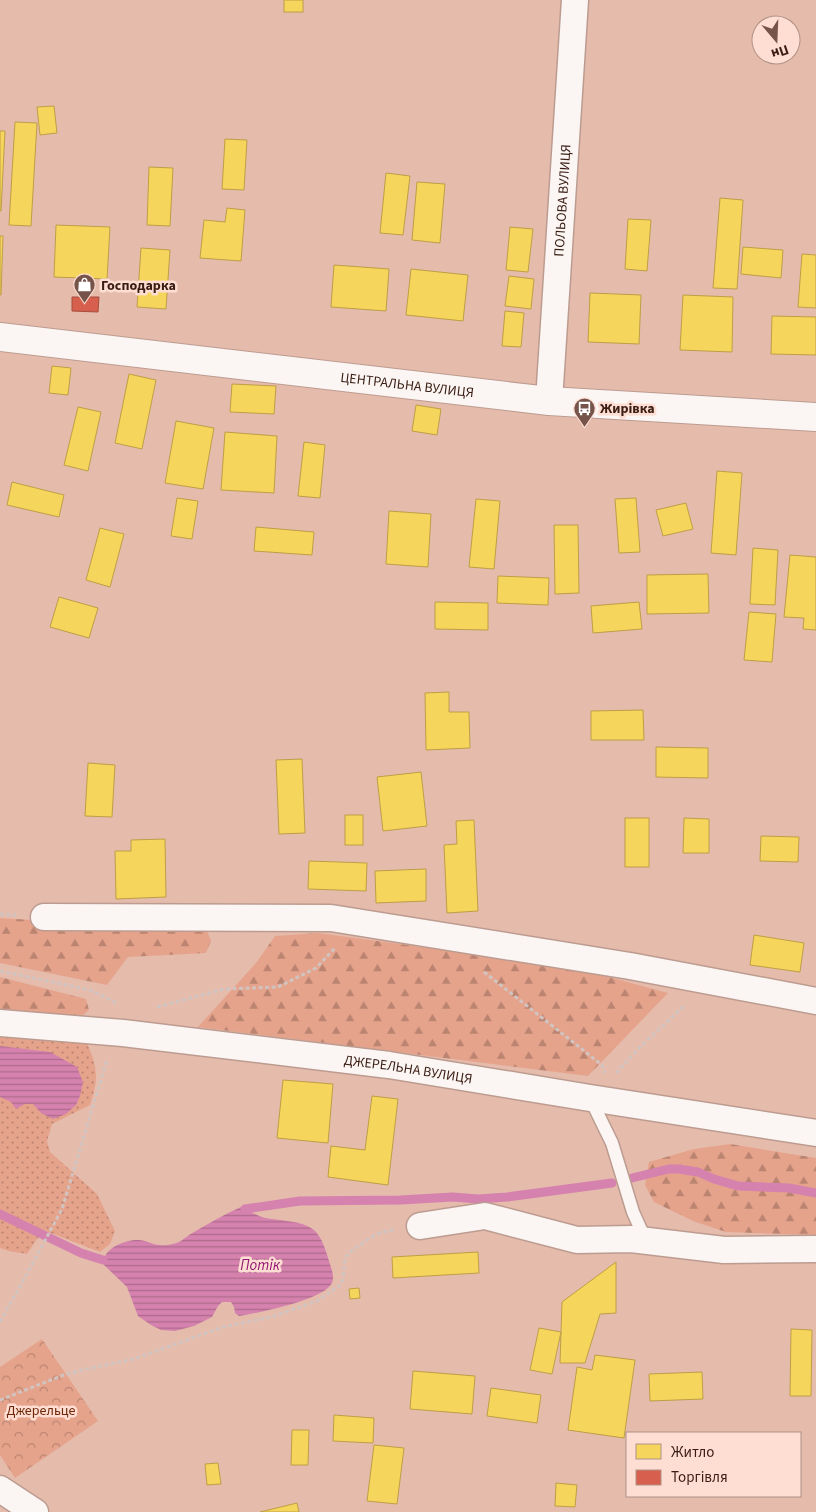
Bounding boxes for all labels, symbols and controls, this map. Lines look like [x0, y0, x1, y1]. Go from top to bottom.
north arrow [751, 15, 801, 65]
text: Пн [768, 39, 791, 64]
street label: ПОЛЬОВА ВУЛИЦЯ [549, 144, 577, 257]
shop icon: Господарка [73, 273, 97, 304]
place label: Господарка [101, 276, 176, 296]
street label: ЦЕНТРАЛЬНА ВУЛИЦЯ [339, 368, 475, 403]
bus stop icon: Жирівка [572, 396, 596, 427]
place label: Жирівка [600, 399, 655, 419]
street label: ДЖЕРЕЛЬНА ВУЛИЦЯ [343, 1051, 474, 1090]
water label: Потік [240, 1255, 281, 1276]
park label: Джерельце [6, 1401, 76, 1421]
legend [626, 1432, 801, 1497]
text: Житло [671, 1442, 714, 1463]
text: Торгівля [671, 1467, 728, 1488]

